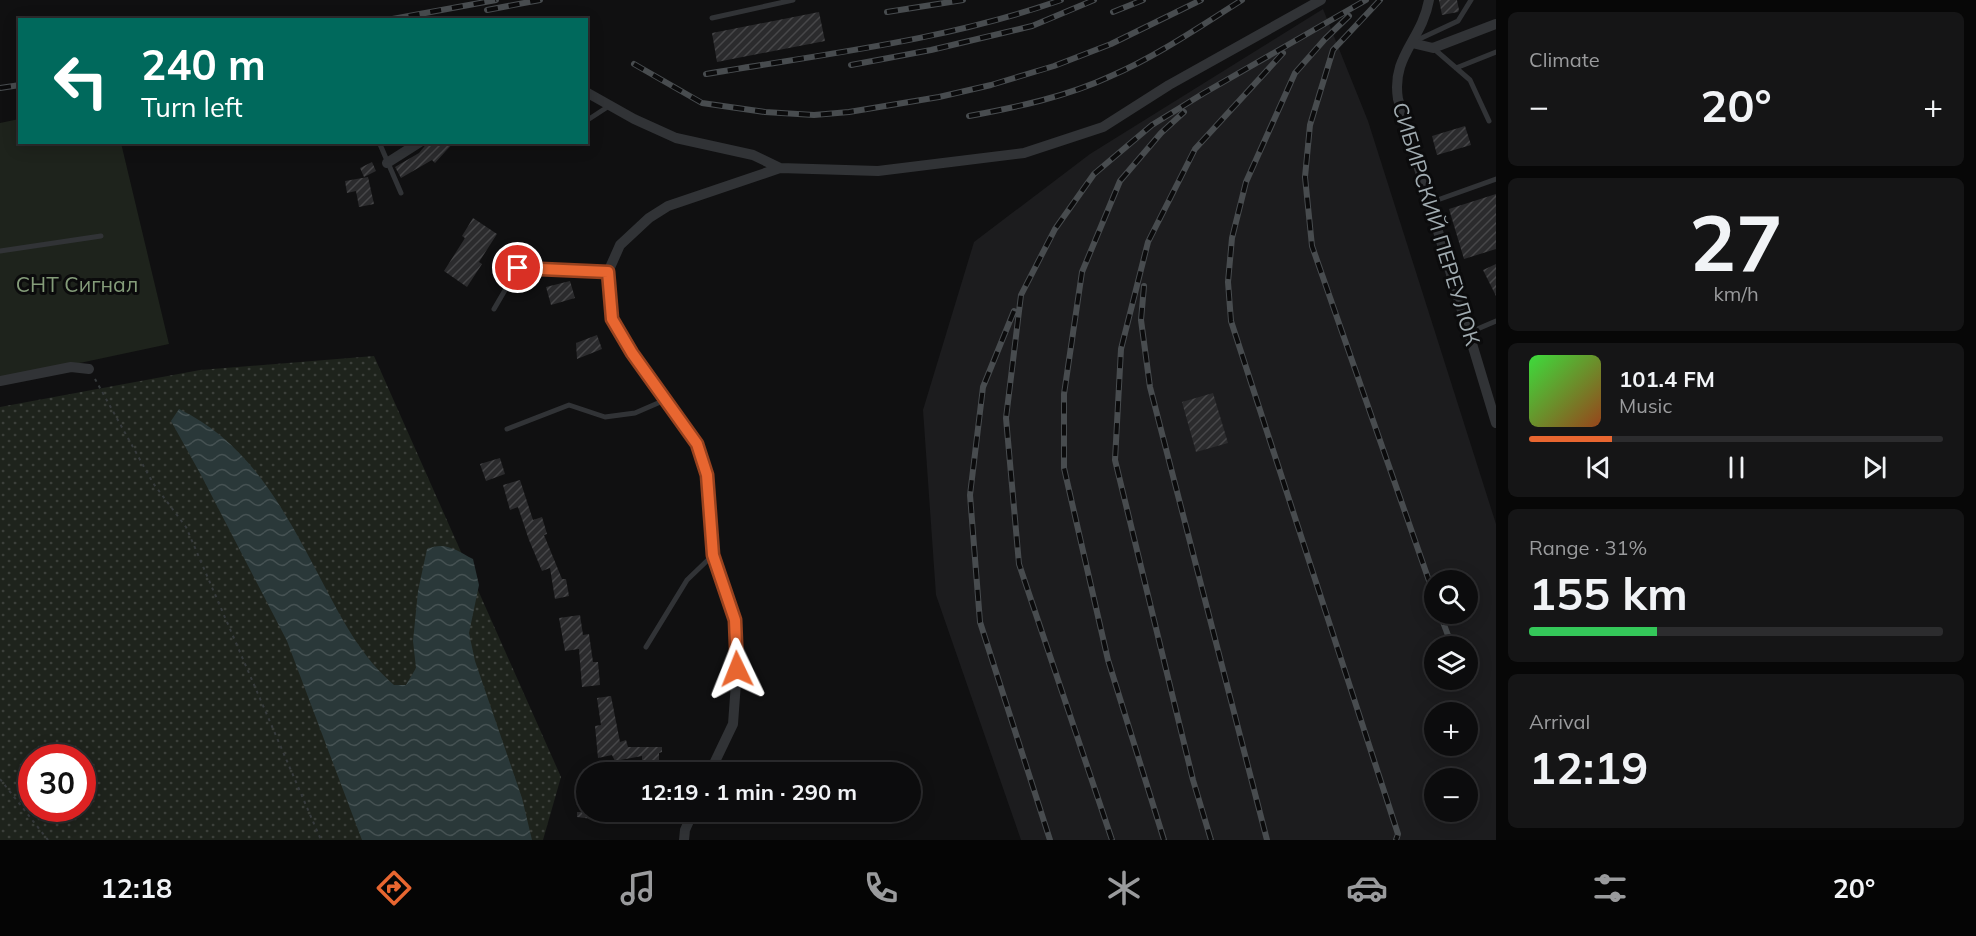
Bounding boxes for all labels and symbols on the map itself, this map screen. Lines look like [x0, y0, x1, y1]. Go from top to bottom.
street label: СИБИРСКИЙ ПЕРЕУЛОК [1388, 99, 1486, 349]
pin [492, 242, 543, 293]
park label: СНТ Сигнал [16, 271, 138, 297]
position arrow [705, 637, 769, 701]
speed limit sign: 30 [18, 744, 96, 822]

